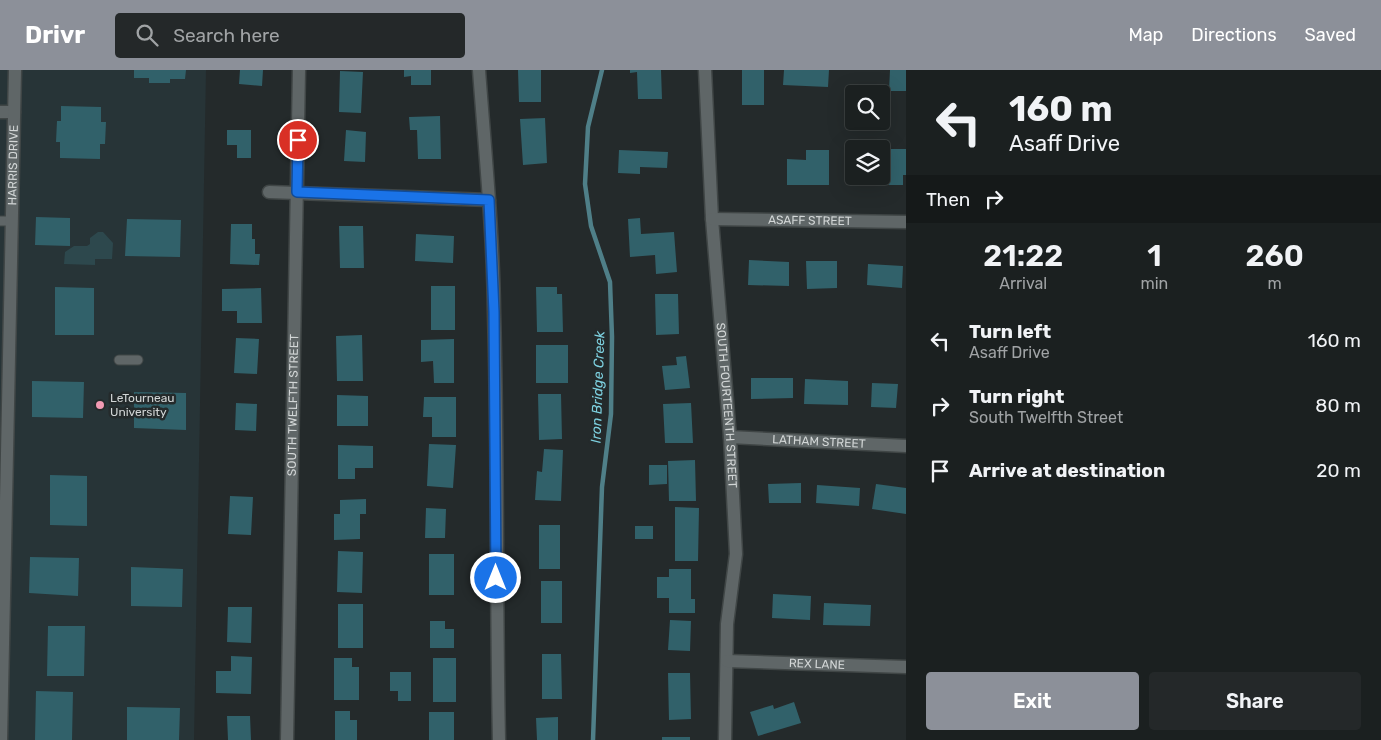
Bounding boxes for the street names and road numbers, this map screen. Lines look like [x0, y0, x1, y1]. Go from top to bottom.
street label: HARRIS DRIVE [5, 125, 21, 206]
street label: ASAFF STREET [768, 213, 852, 228]
street label: SOUTH FOURTEENTH STREET [714, 322, 740, 488]
street label: SOUTH TWELFTH STREET [285, 334, 301, 476]
street label: LATHAM STREET [772, 432, 866, 451]
street label: REX LANE [789, 656, 845, 672]

